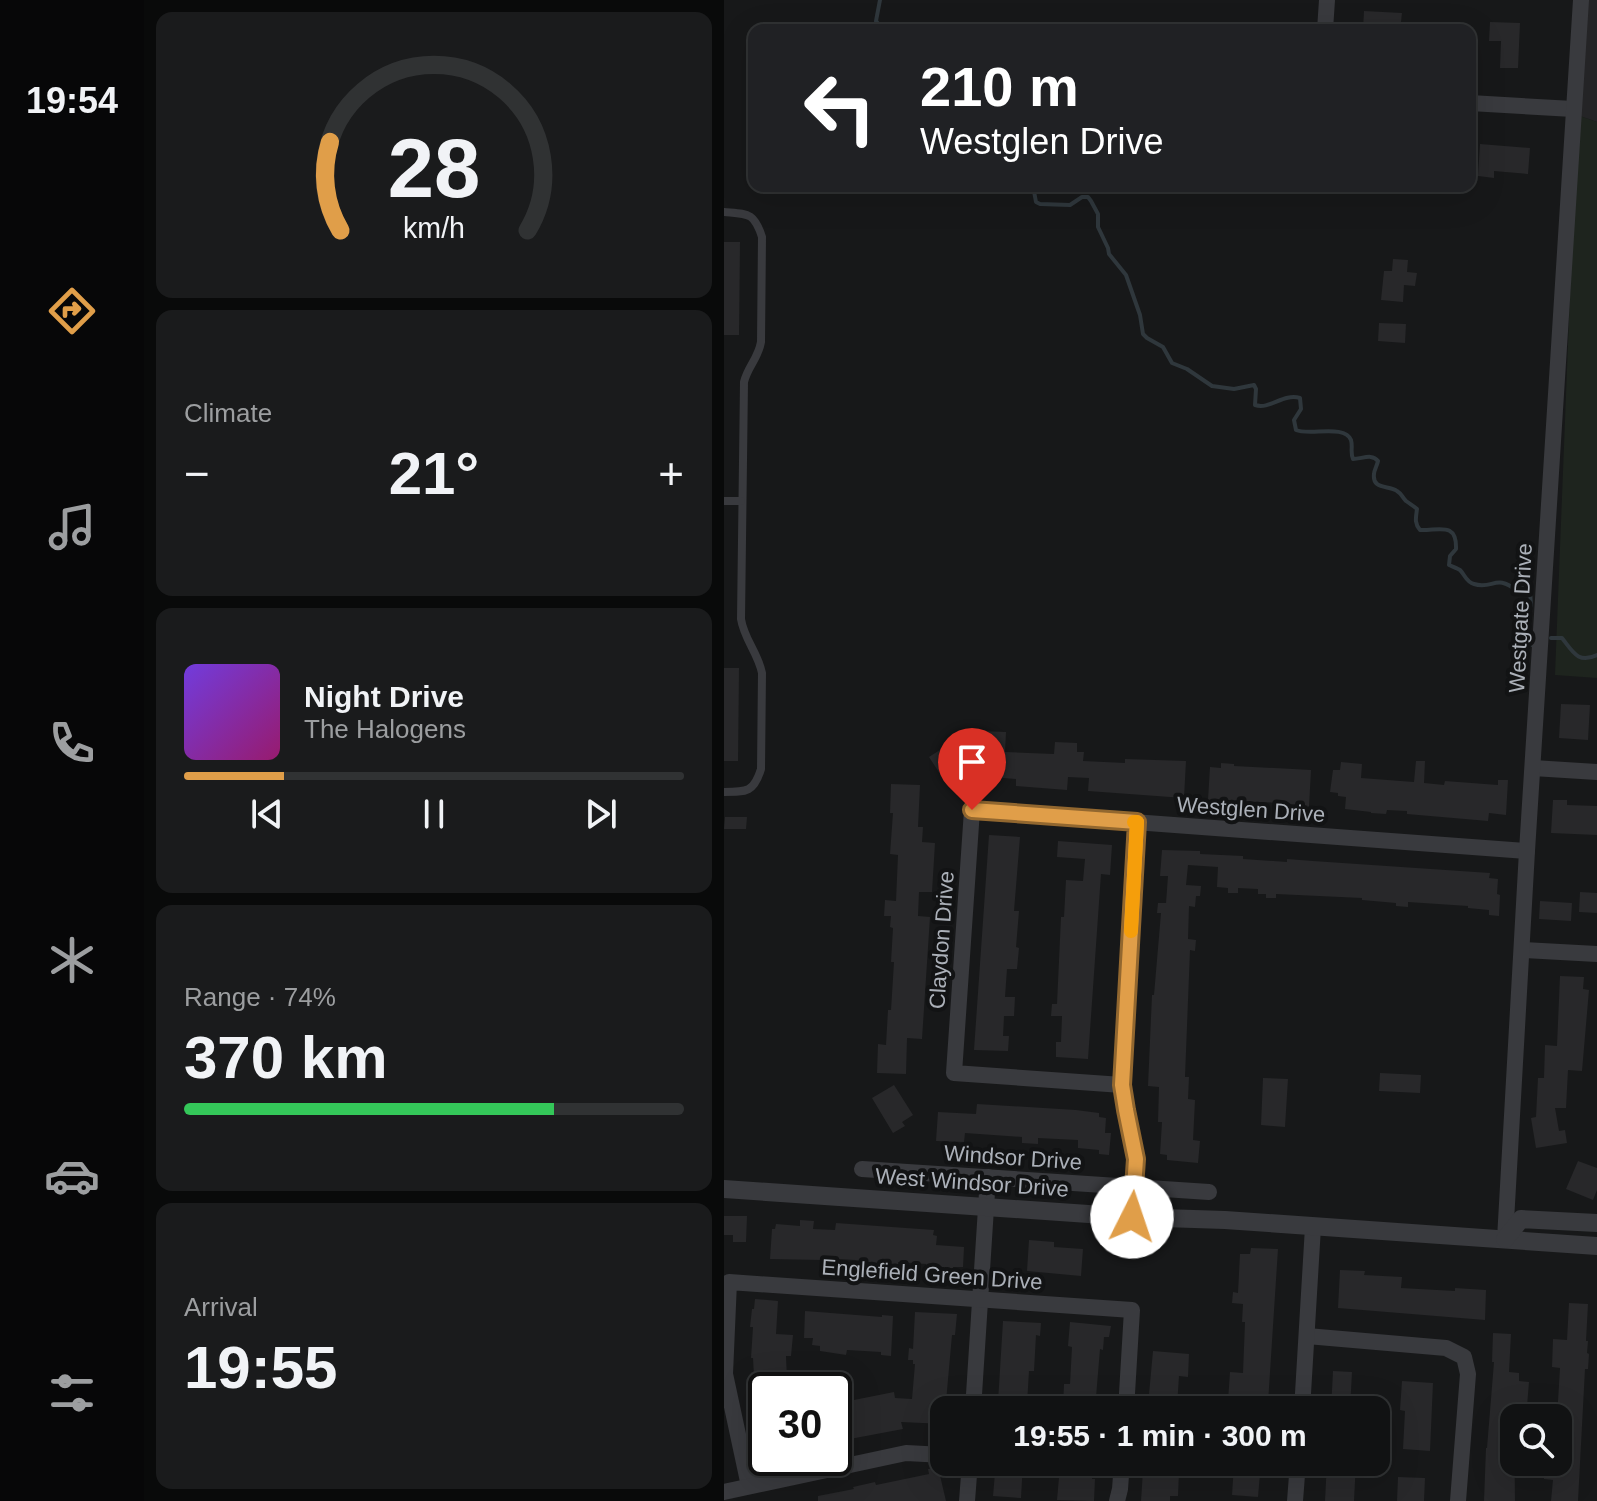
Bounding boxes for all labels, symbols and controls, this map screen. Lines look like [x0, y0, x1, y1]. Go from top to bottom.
text: 210 m [920, 55, 1079, 118]
icon: left [788, 56, 892, 160]
text: 19:54 [26, 80, 118, 121]
text: 28 [388, 121, 480, 214]
text: Westglen Drive [920, 121, 1163, 162]
text: km/h [403, 212, 465, 244]
icon: directions [44, 283, 100, 339]
text: Climate [184, 398, 272, 428]
text: 21° [389, 440, 479, 507]
text: − [184, 449, 210, 498]
text: + [658, 449, 684, 498]
icon: music [44, 499, 100, 555]
street label: Westgate Drive [1504, 542, 1537, 694]
text: Night Drive [304, 680, 464, 713]
text: The Halogens [304, 714, 466, 744]
icon: phone [44, 715, 100, 771]
pin [938, 728, 1006, 810]
icon: arrive [950, 740, 994, 784]
icon: previous [245, 792, 289, 836]
icon: pause [412, 792, 456, 836]
icon: next [579, 792, 623, 836]
street label: Westglen Drive [1176, 792, 1326, 827]
street label: Claydon Drive [924, 870, 959, 1010]
icon: climate [44, 932, 100, 988]
text: Range · 74% [184, 982, 336, 1012]
text: 370 km [184, 1024, 388, 1091]
street label: Windsor Drive [943, 1140, 1083, 1175]
icon: car [44, 1148, 100, 1204]
street label: West Windsor Drive [874, 1163, 1070, 1202]
position arrow [1090, 1175, 1174, 1259]
street label: Englefield Green Drive [821, 1254, 1043, 1295]
text: Arrival [184, 1292, 258, 1322]
text: 19:55 [184, 1334, 337, 1401]
icon: filters [44, 1365, 100, 1421]
speed limit sign: 30 [748, 1372, 852, 1476]
map controls [1500, 1404, 1572, 1476]
button: search [1500, 1404, 1572, 1476]
text: 19:55 · 1 min · 300 m [1013, 1419, 1307, 1452]

